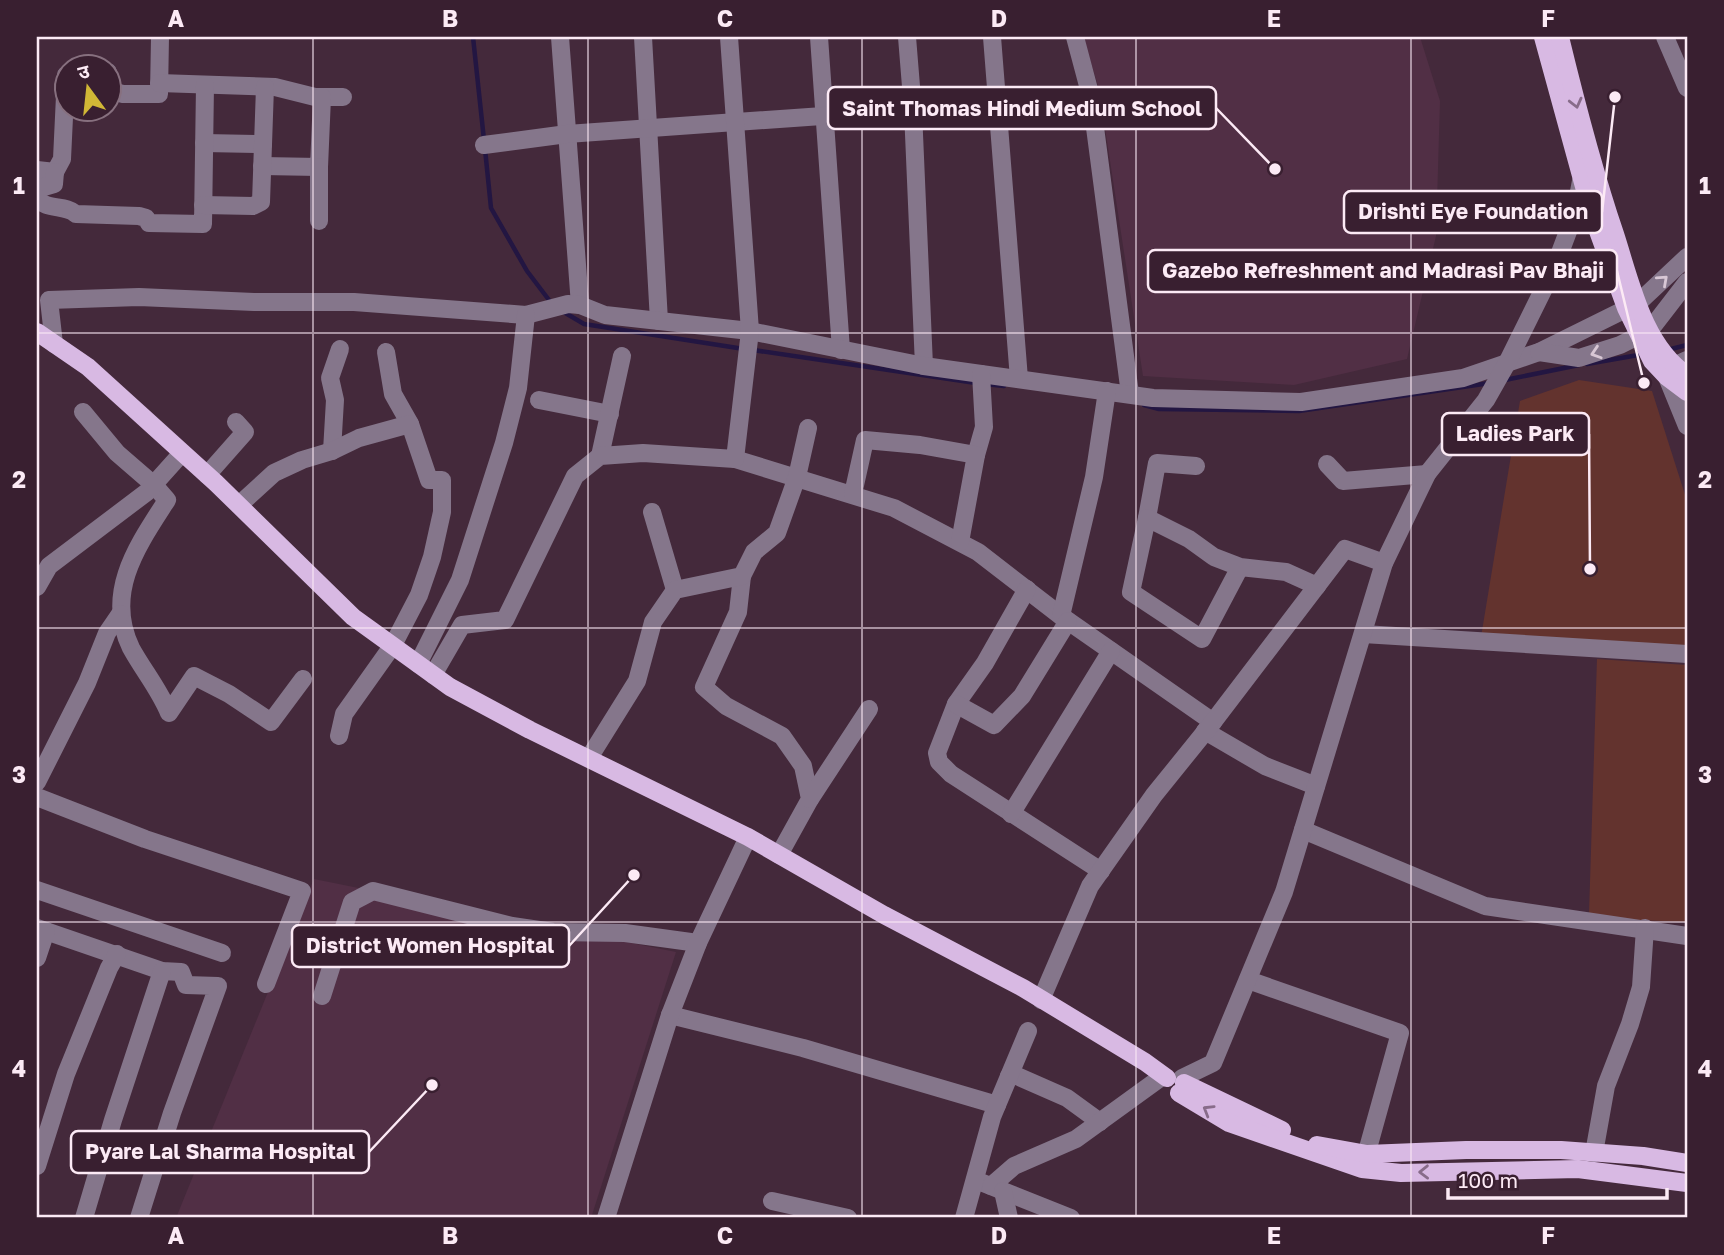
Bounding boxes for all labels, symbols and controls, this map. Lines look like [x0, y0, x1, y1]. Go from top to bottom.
text: A [168, 4, 185, 32]
text: B [442, 4, 458, 32]
text: C [717, 4, 733, 32]
text: D [991, 4, 1007, 32]
text: E [1267, 4, 1281, 32]
text: F [1541, 4, 1555, 32]
north arrow [52, 52, 122, 122]
text: उ [75, 58, 93, 84]
callout: Saint Thomas Hindi Medium School [828, 87, 1216, 129]
text: Saint Thomas Hindi Medium School [842, 95, 1202, 121]
one-way arrow [1568, 97, 1582, 109]
text: 1 [13, 171, 25, 199]
text: 1 [1699, 171, 1711, 199]
callout: Drishti Eye Foundation [1344, 191, 1602, 233]
text: Drishti Eye Foundation [1358, 198, 1588, 224]
callout: Gazebo Refreshment and Madrasi Pav Bhaji [1148, 250, 1617, 292]
text: Gazebo Refreshment and Madrasi Pav Bhaji [1162, 257, 1604, 283]
one-way arrow [1655, 276, 1668, 289]
one-way arrow [1590, 345, 1602, 359]
callout: Ladies Park [1442, 413, 1589, 455]
text: Ladies Park [1456, 420, 1574, 446]
text: 2 [12, 465, 26, 493]
text: 2 [1698, 465, 1712, 493]
text: 3 [12, 760, 26, 788]
text: 3 [1698, 760, 1712, 788]
callout: District Women Hospital [292, 925, 569, 967]
text: District Women Hospital [306, 932, 554, 958]
text: 4 [12, 1054, 26, 1082]
text: 4 [1698, 1054, 1712, 1082]
one-way arrow [1203, 1106, 1216, 1119]
callout: Pyare Lal Sharma Hospital [71, 1131, 369, 1173]
text: Pyare Lal Sharma Hospital [85, 1138, 355, 1164]
scale bar [1448, 1157, 1666, 1201]
one-way arrow [1418, 1165, 1429, 1180]
text: 100 m [1458, 1167, 1518, 1193]
text: A [168, 1221, 185, 1249]
text: B [442, 1221, 458, 1249]
text: C [717, 1221, 733, 1249]
text: D [991, 1221, 1007, 1249]
text: E [1267, 1221, 1281, 1249]
text: F [1541, 1221, 1555, 1249]

